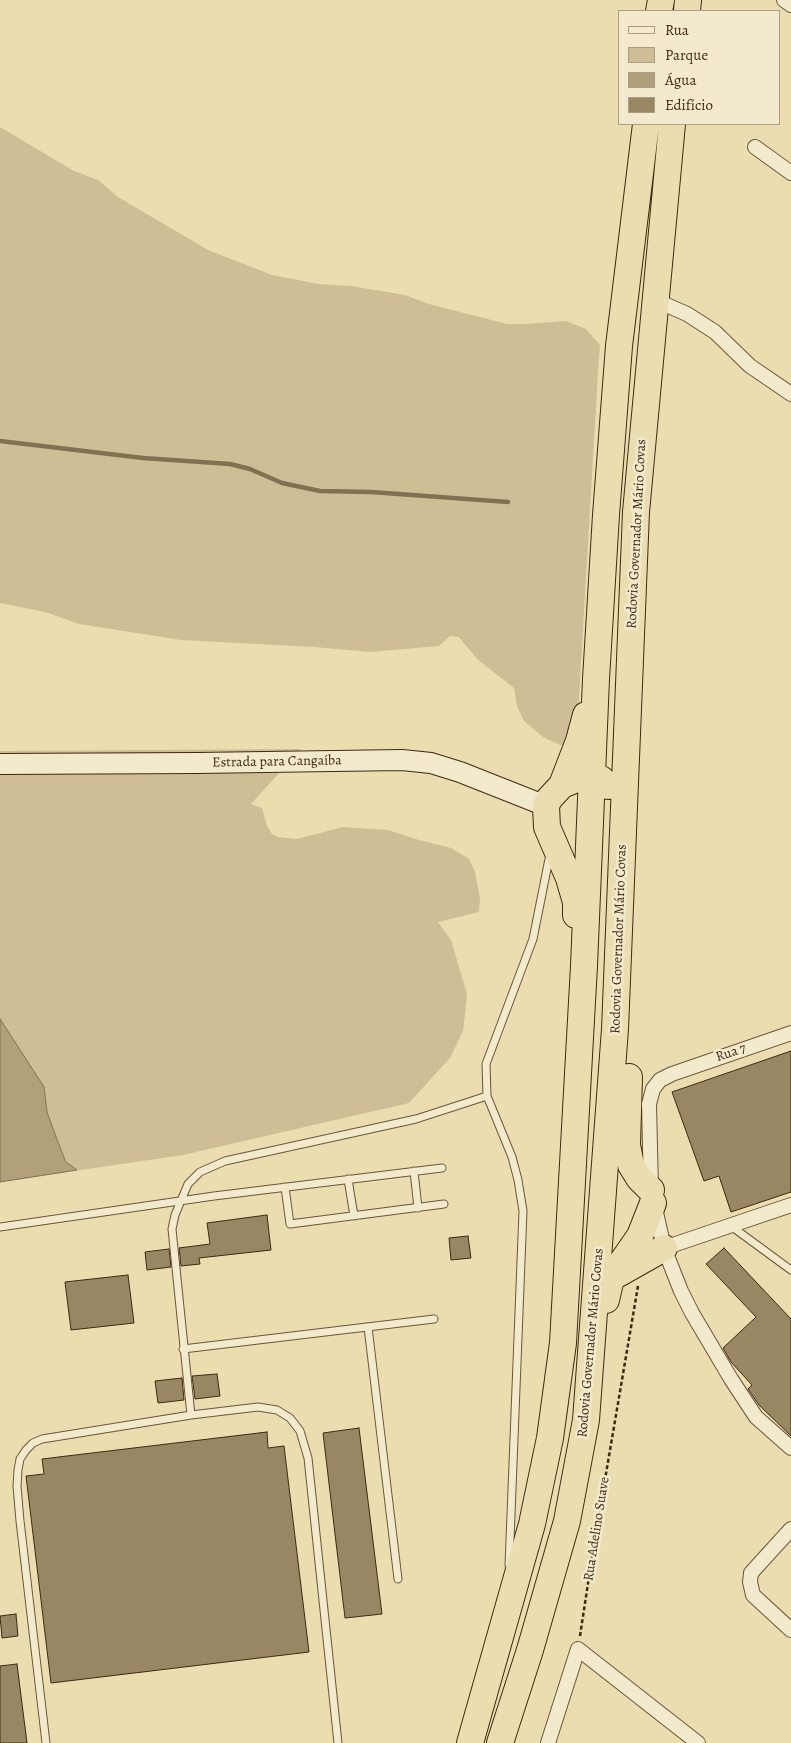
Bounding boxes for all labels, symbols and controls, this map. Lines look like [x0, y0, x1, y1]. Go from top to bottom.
legend [618, 10, 781, 125]
text: Rua [665, 20, 689, 40]
text: Parque [665, 45, 708, 65]
text: Água [665, 70, 696, 90]
text: Edifício [665, 95, 713, 115]
street label: Rodovia Governador Mário Covas [624, 439, 650, 629]
street label: Estrada para Cangaíba [212, 752, 342, 772]
street label: Rodovia Governador Mário Covas [607, 844, 631, 1034]
street label: Rua 7 [714, 1040, 748, 1066]
street label: Rodovia Governador Mário Covas [574, 1248, 608, 1438]
street label: Rua Adelino Suave [580, 1476, 614, 1582]

